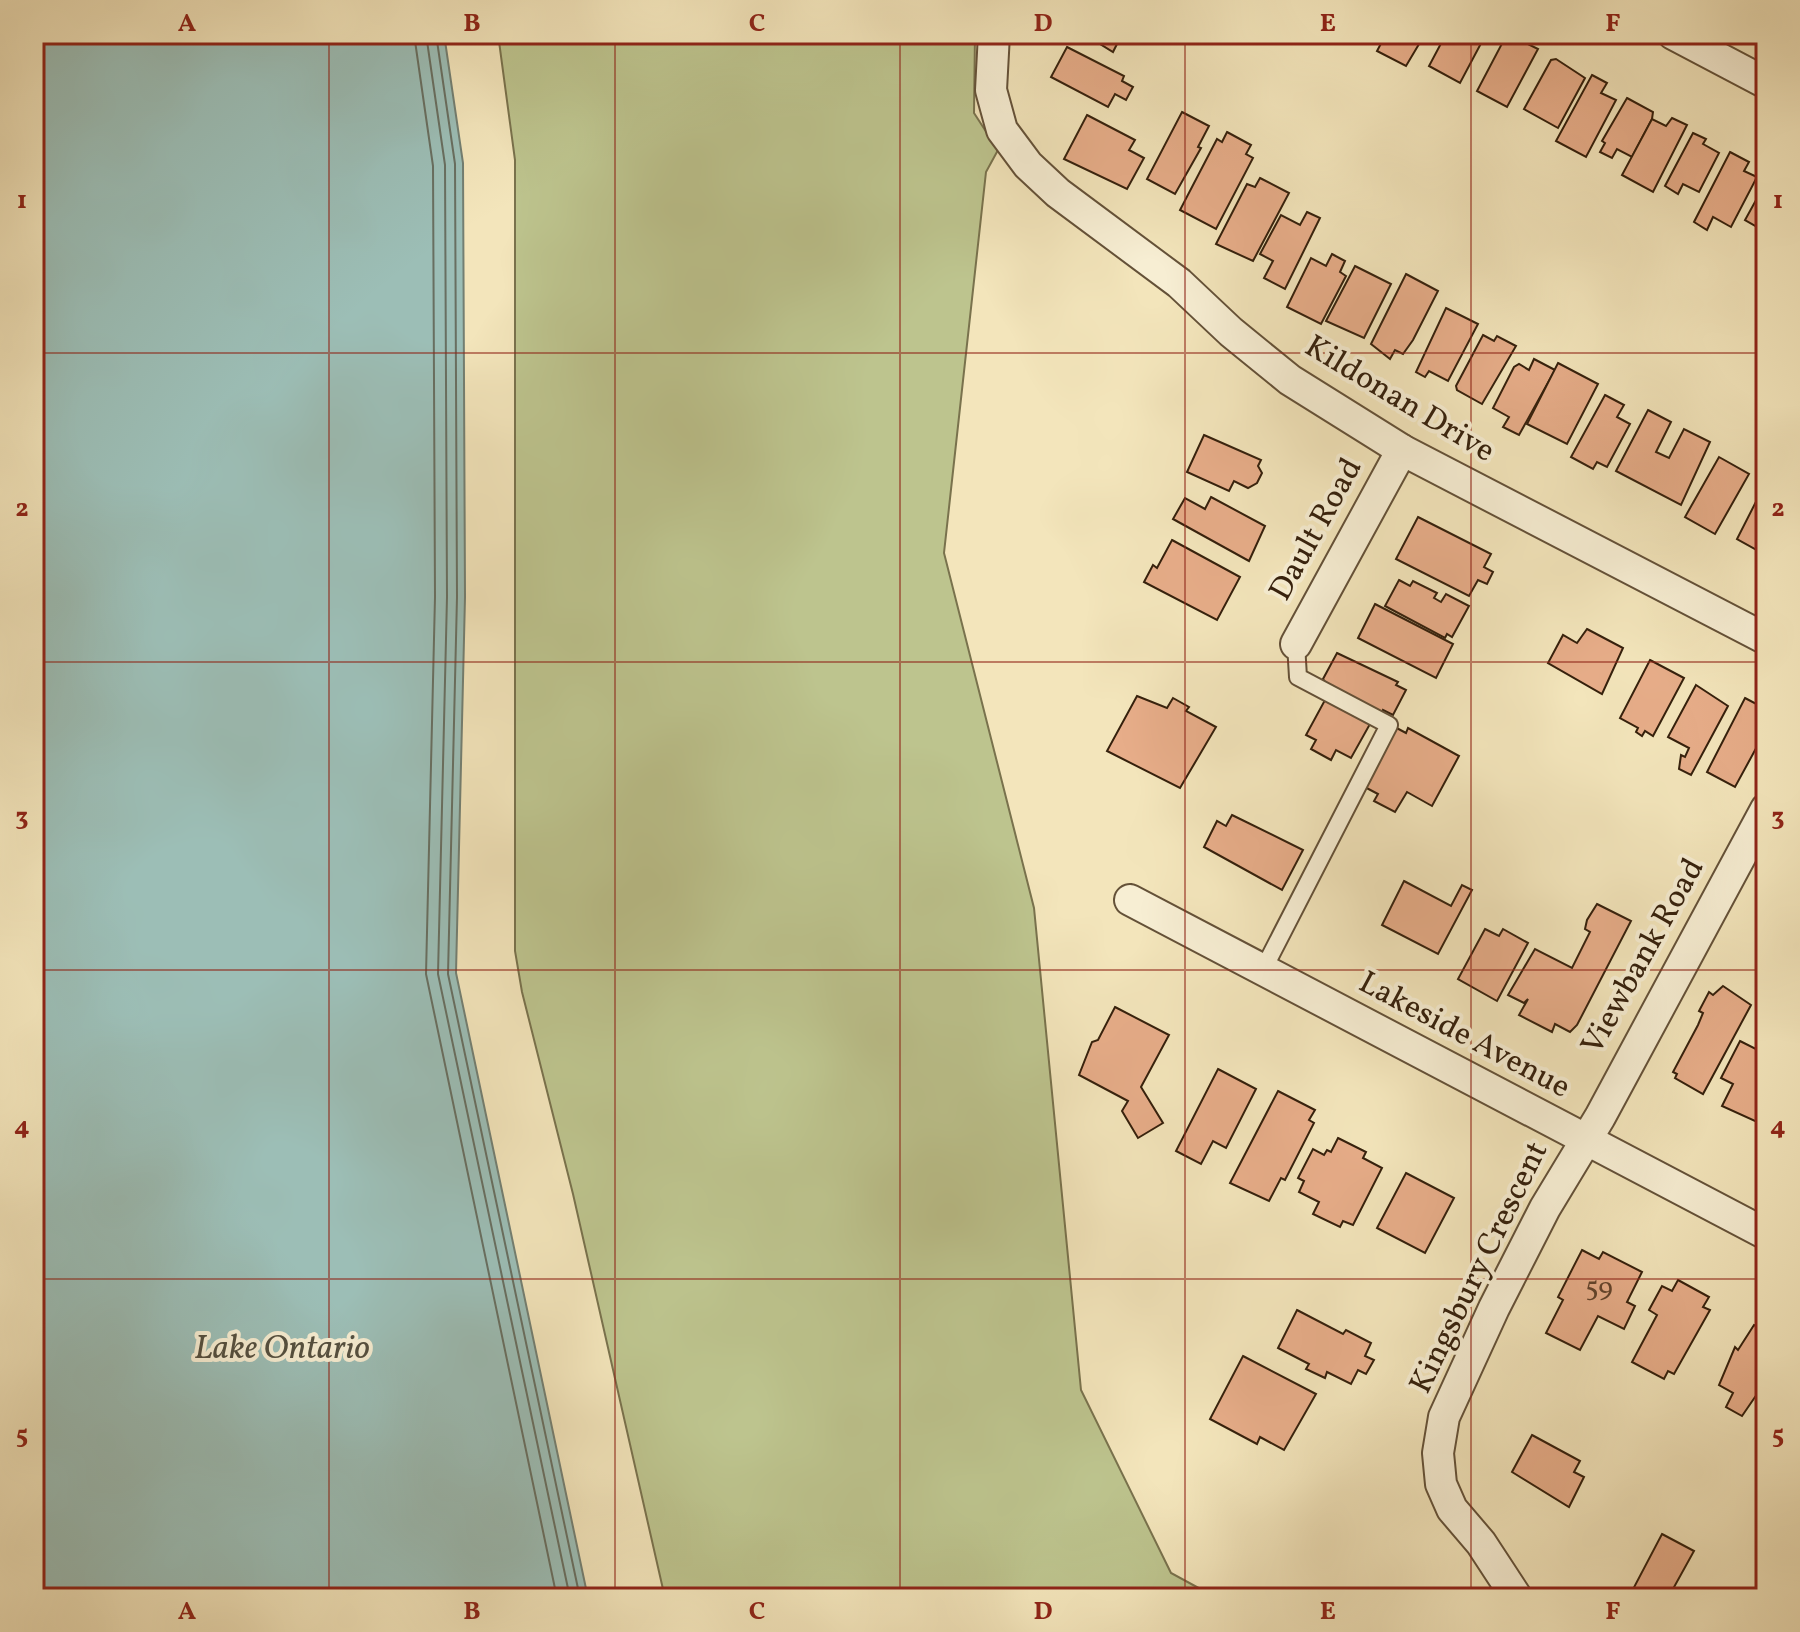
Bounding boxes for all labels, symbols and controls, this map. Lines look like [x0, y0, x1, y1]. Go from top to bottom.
text: A [178, 6, 197, 42]
text: B [463, 6, 481, 42]
text: C [749, 6, 765, 42]
text: D [1033, 6, 1053, 42]
text: E [1320, 6, 1336, 42]
text: F [1605, 6, 1621, 42]
text: 1 [17, 183, 27, 219]
text: 1 [1773, 183, 1783, 219]
street label: Kildonan Drive [1296, 326, 1502, 474]
street label: Dault Road [1260, 451, 1374, 609]
text: 2 [15, 491, 29, 527]
text: 2 [1771, 491, 1785, 527]
text: 3 [15, 800, 29, 836]
text: 3 [1771, 800, 1785, 836]
street label: Viewbank Road [1572, 851, 1716, 1063]
street label: Lakeside Avenue [1351, 962, 1577, 1110]
text: 4 [14, 1109, 30, 1145]
text: 4 [1770, 1109, 1786, 1145]
street label: Kingsbury Crescent [1400, 1135, 1560, 1401]
house number: 59 [1585, 1269, 1613, 1308]
water label: Lake Ontario [194, 1326, 370, 1373]
text: 5 [16, 1418, 28, 1454]
text: 5 [1772, 1418, 1784, 1454]
text: A [178, 1594, 197, 1630]
text: B [463, 1594, 481, 1630]
text: C [749, 1594, 765, 1630]
text: D [1033, 1594, 1053, 1630]
text: E [1320, 1594, 1336, 1630]
text: F [1605, 1594, 1621, 1630]

